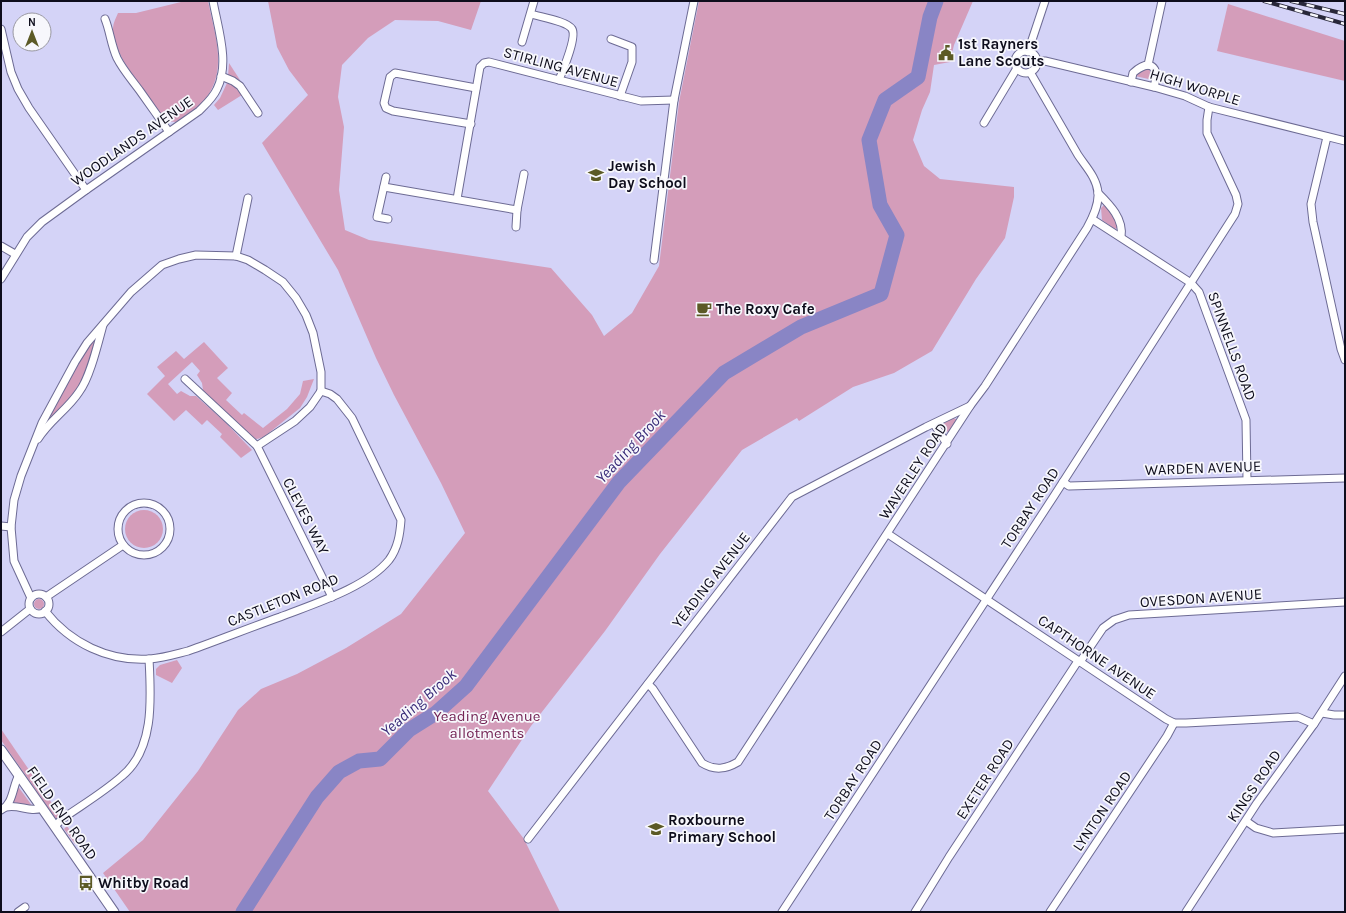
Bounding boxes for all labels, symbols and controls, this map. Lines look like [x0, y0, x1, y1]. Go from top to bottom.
north arrow [12, 12, 52, 52]
text: N [28, 16, 36, 29]
place label: 1st Rayners Lane Scouts [958, 35, 1045, 70]
street label: STIRLING AVENUE [502, 43, 620, 91]
public building icon: 1st Rayners Lane Scouts [937, 44, 955, 62]
street label: HIGH WORPLE [1148, 65, 1242, 109]
street label: WOODLANDS AVENUE [68, 92, 196, 190]
place label: Jewish Day School [608, 157, 687, 192]
school or university icon: Jewish Day School [587, 166, 605, 184]
street label: SPINNELLS ROAD [1204, 289, 1260, 403]
cafe icon: The Roxy Cafe [695, 300, 713, 318]
place label: The Roxy Cafe [716, 300, 815, 318]
water label: Yeading Brook [591, 405, 670, 487]
street label: WAVERLEY ROAD [875, 419, 951, 523]
street label: WARDEN AVENUE [1145, 457, 1261, 479]
street label: TORBAY ROAD [997, 464, 1063, 552]
street label: CLEVES WAY [279, 475, 333, 558]
street label: YEADING AVENUE [668, 529, 754, 631]
street label: CASTLETON ROAD [225, 570, 341, 630]
street label: OVESDON AVENUE [1139, 585, 1263, 611]
street label: CAPTHORNE AVENUE [1035, 611, 1159, 703]
water label: Yeading Brook [377, 664, 461, 740]
park label: Yeading Avenue allotments [433, 707, 541, 742]
street label: EXETER ROAD [952, 735, 1018, 823]
street label: TORBAY ROAD [820, 736, 886, 824]
street label: KINGS ROAD [1223, 746, 1285, 826]
street label: FIELD END ROAD [23, 763, 101, 863]
street label: LYNTON ROAD [1069, 767, 1135, 855]
place label: Roxbourne Primary School [668, 811, 776, 846]
school or university icon: Roxbourne Primary School [647, 820, 665, 838]
bus stop icon: Whitby Road [77, 874, 95, 892]
place label: Whitby Road [98, 874, 189, 892]

